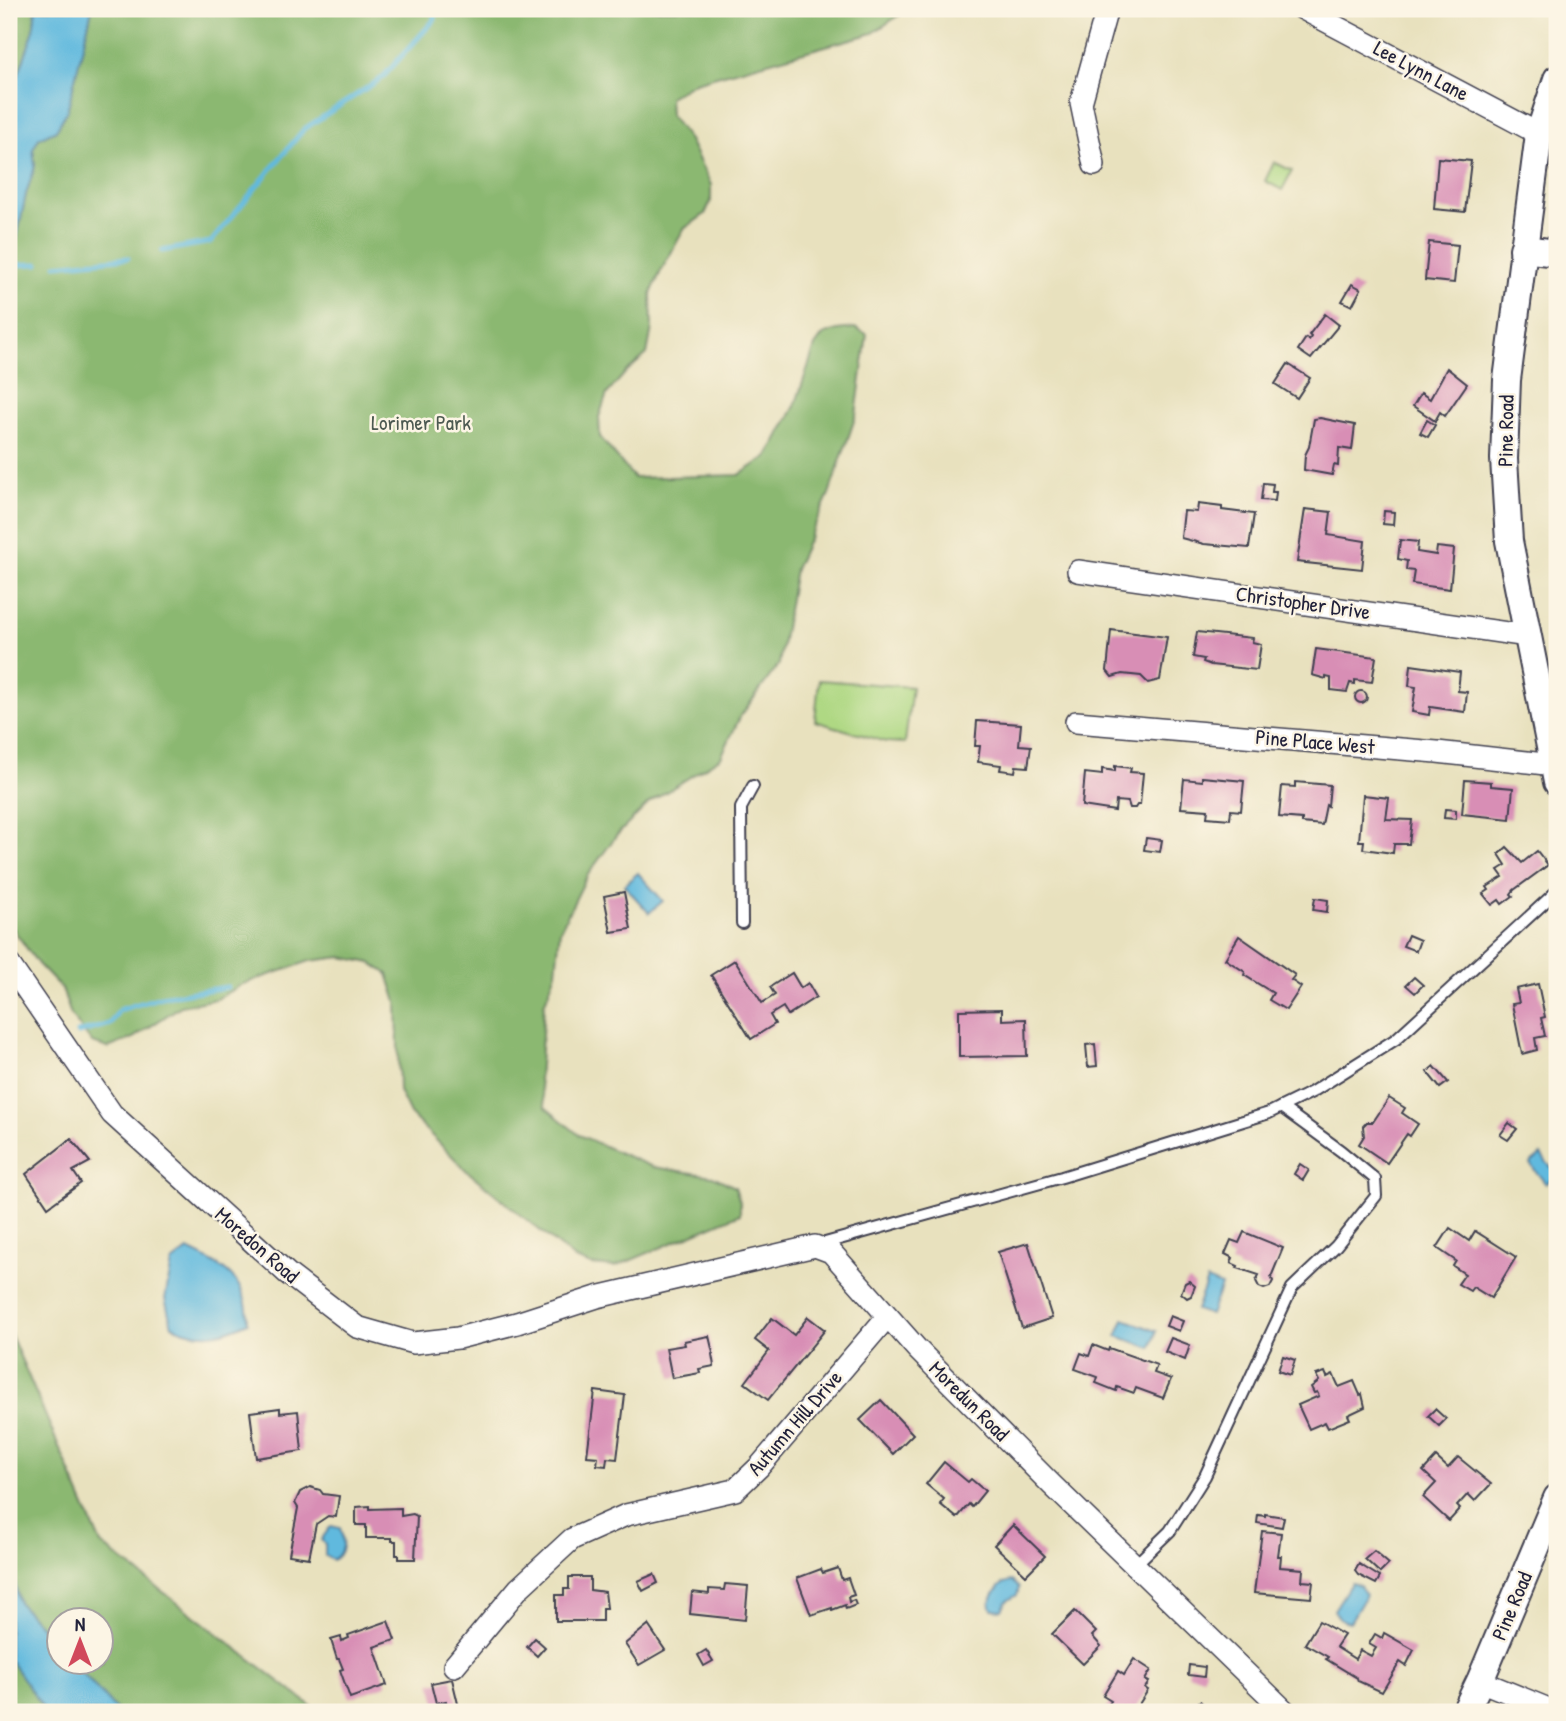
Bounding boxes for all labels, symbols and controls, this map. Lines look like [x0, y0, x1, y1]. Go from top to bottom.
street label: Lee Lynn Lane [1369, 33, 1474, 108]
street label: Pine Road [1490, 395, 1521, 467]
park label: Lorimer Park [371, 408, 471, 437]
street label: Christopher Drive [1234, 579, 1372, 626]
street label: Pine Place West [1254, 722, 1377, 761]
street label: Moredon Road [209, 1200, 306, 1289]
street label: Moredun Road [923, 1354, 1016, 1447]
street label: Autumn Hill Drive [741, 1364, 848, 1482]
street label: Pine Road [1484, 1567, 1539, 1645]
north arrow [46, 1606, 116, 1676]
text: N [75, 1611, 85, 1637]

